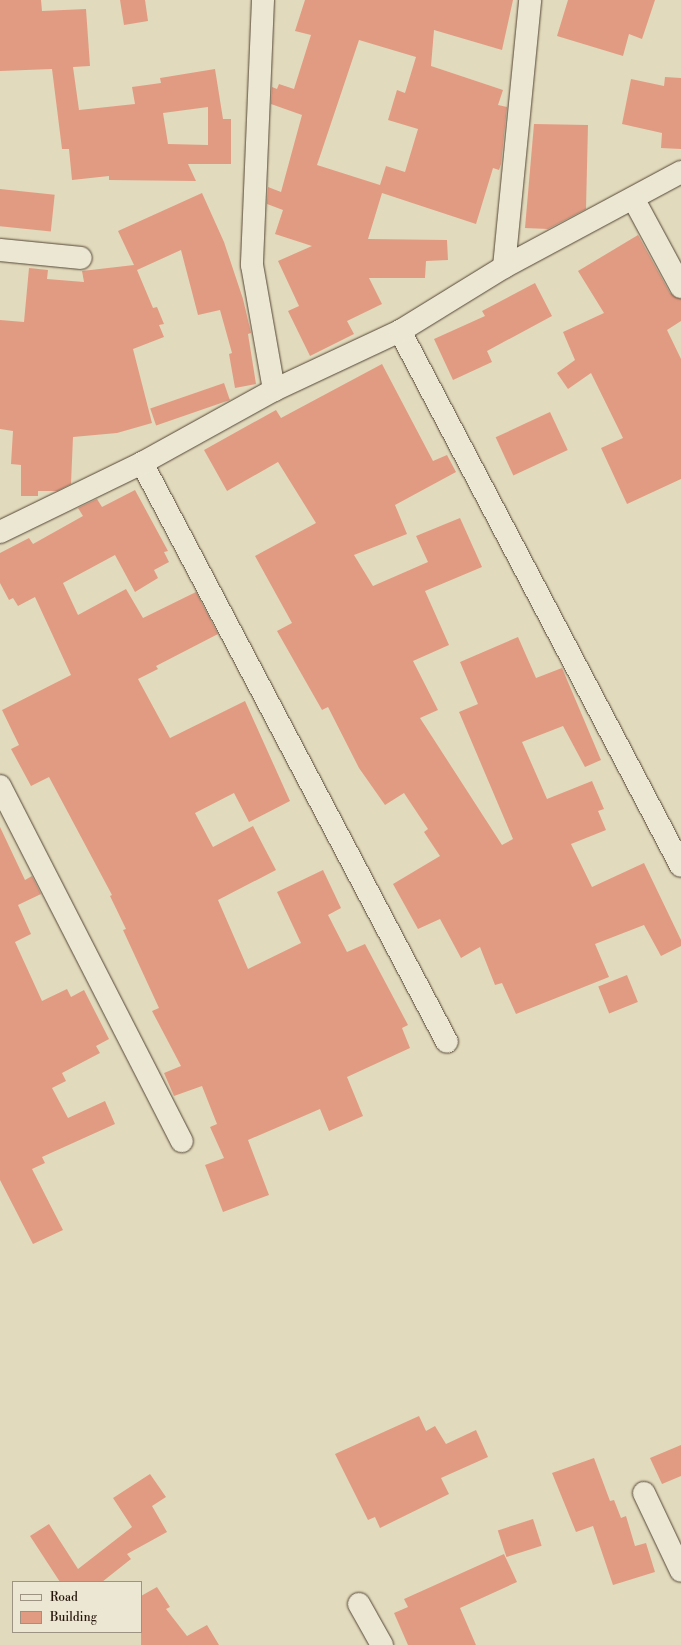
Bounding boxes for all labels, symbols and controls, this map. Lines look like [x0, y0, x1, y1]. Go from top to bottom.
legend [12, 1581, 142, 1633]
text: Road [50, 1590, 78, 1605]
text: Building [50, 1610, 97, 1625]

